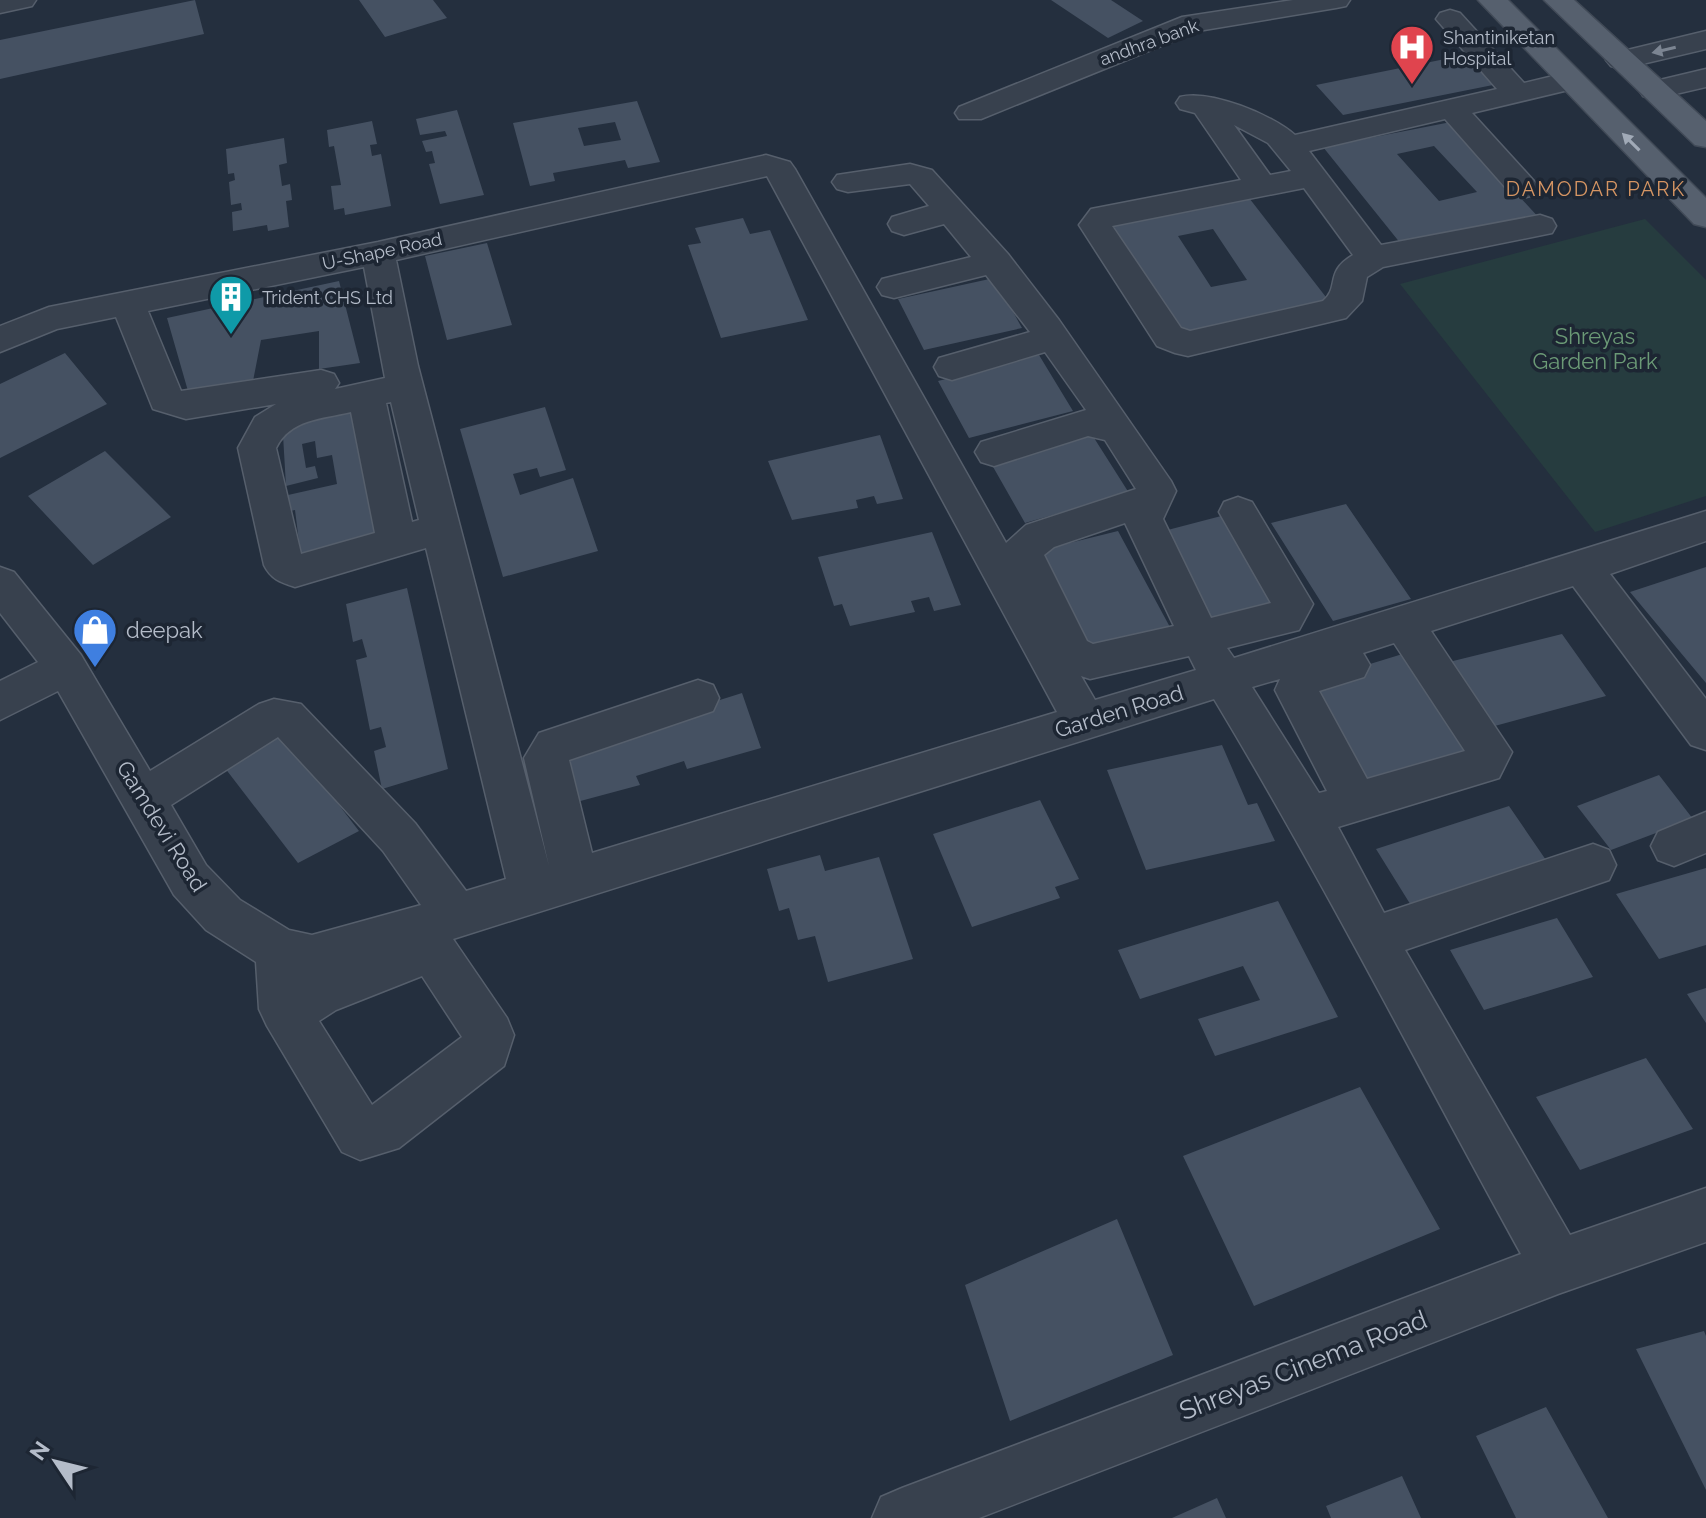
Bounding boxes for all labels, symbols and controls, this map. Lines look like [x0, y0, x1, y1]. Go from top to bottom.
street label: andhra bank [1097, 14, 1202, 70]
hospital icon: Shantiniketan Hospital [1388, 23, 1436, 86]
place label: Shantiniketan Hospital [1443, 27, 1555, 69]
one-way arrow [1651, 44, 1676, 57]
one-way arrow [1622, 133, 1641, 152]
district label: DAMODAR PARK [1506, 177, 1686, 201]
street label: U-Shape Road [320, 228, 444, 274]
building icon: Trident CHS Ltd [207, 273, 255, 336]
place label: Trident CHS Ltd [262, 287, 393, 308]
park label: Shreyas Garden Park [1532, 323, 1658, 374]
shop icon: deepak [71, 606, 119, 669]
place label: deepak [126, 617, 203, 643]
street label: Garden Road [1052, 679, 1186, 743]
street label: Gamdevi Road [111, 756, 213, 896]
street label: Shreyas Cinema Road [1175, 1304, 1431, 1426]
north arrow [16, 1422, 96, 1502]
text: N [24, 1436, 55, 1465]

